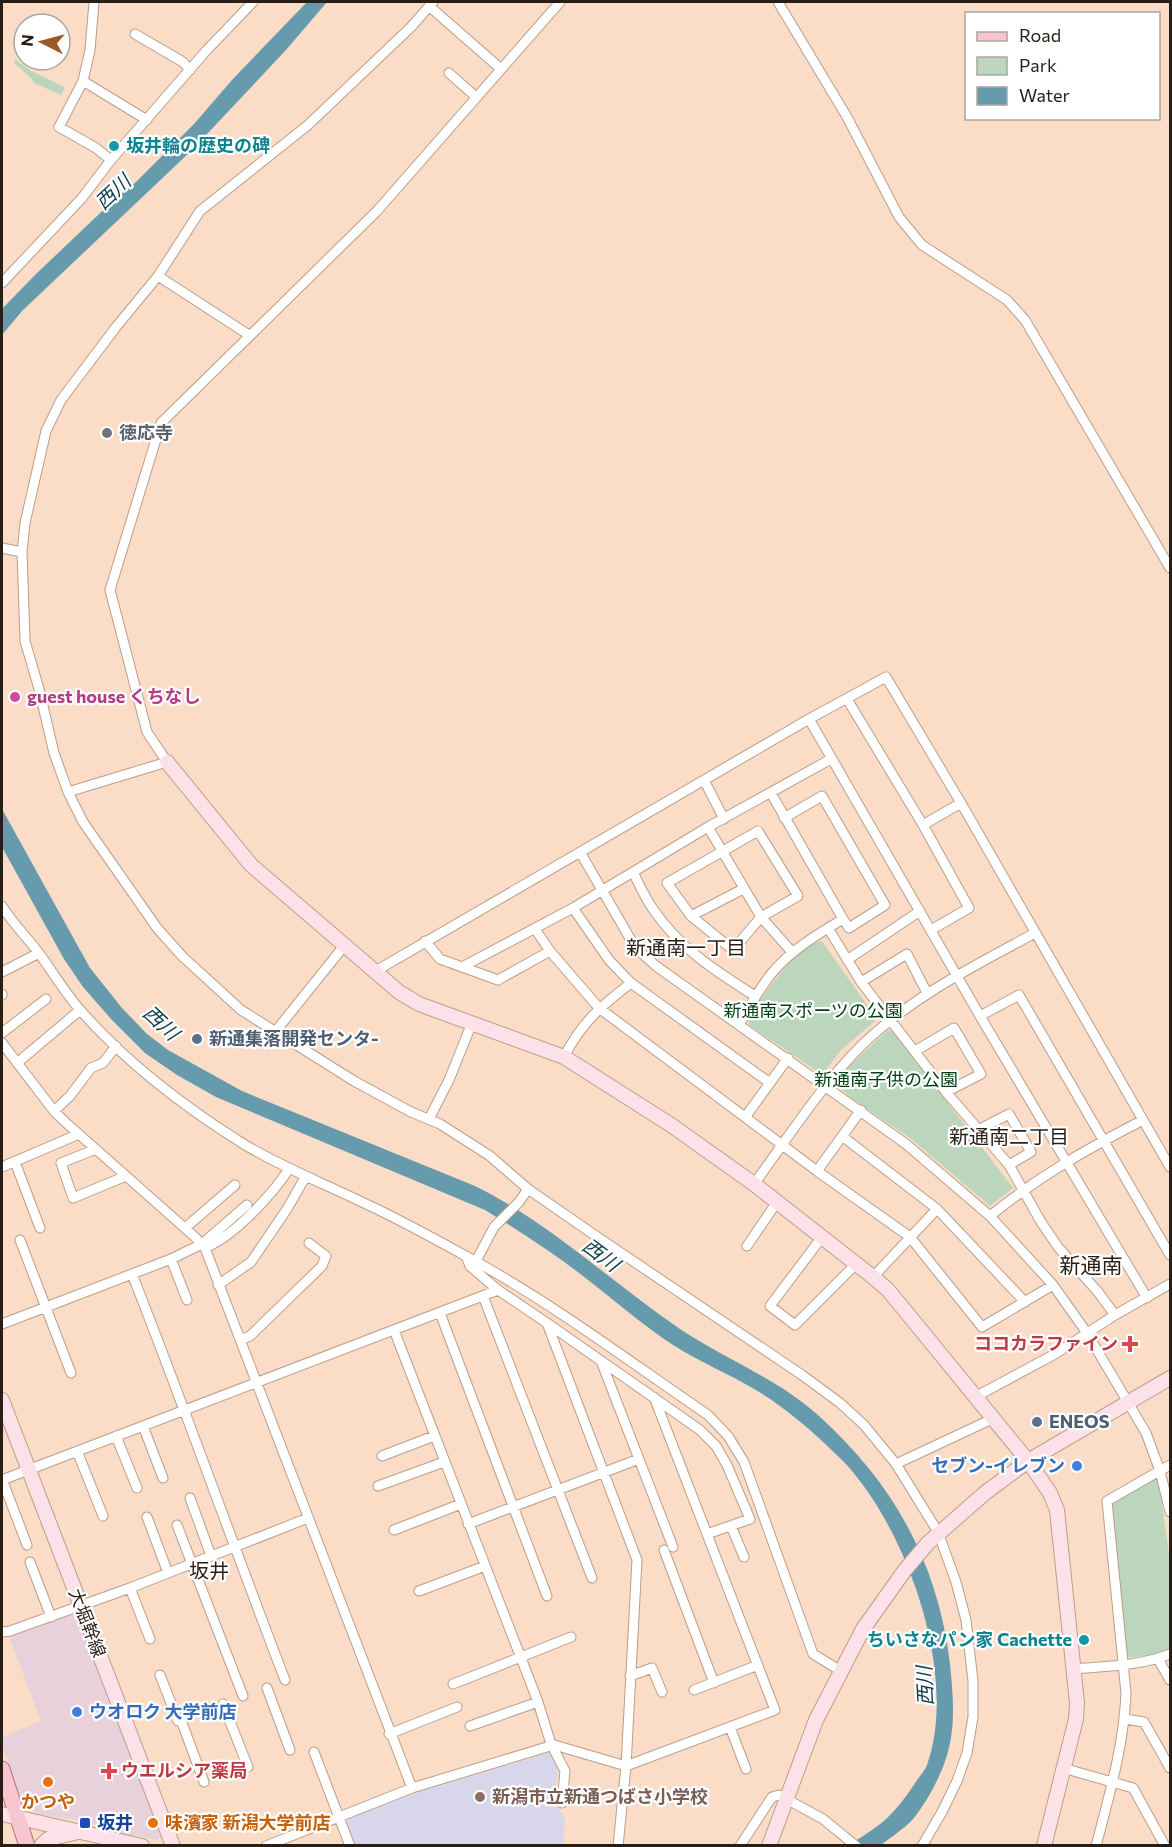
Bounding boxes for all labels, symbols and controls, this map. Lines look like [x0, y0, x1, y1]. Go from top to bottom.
north arrow [12, 12, 72, 72]
legend [965, 12, 1160, 120]
text: Road [1019, 24, 1061, 46]
text: N [17, 33, 37, 47]
text: Park [1019, 54, 1057, 76]
text: Water [1019, 84, 1070, 106]
place label: 坂井輪の歴史の碑 [126, 134, 270, 156]
marker: 坂井輪の歴史の碑 [107, 139, 121, 153]
water label: 西川 [90, 167, 137, 214]
place label: 徳応寺 [119, 421, 173, 443]
marker: 徳応寺 [100, 426, 114, 440]
place label: guest house くちなし [27, 685, 201, 707]
marker: guest house くちなし [8, 690, 22, 704]
district label: 新通南一丁目 [626, 935, 746, 959]
park label: 新通南スポーツの公園 [723, 999, 903, 1021]
water label: 西川 [139, 1000, 186, 1046]
place label: 新通集落開発センタ- [209, 1027, 379, 1049]
marker: 新通集落開発センタ- [190, 1032, 204, 1046]
park label: 新通南子供の公園 [814, 1068, 958, 1090]
district label: 新通南二丁目 [949, 1124, 1069, 1148]
water label: 西川 [578, 1233, 626, 1277]
district label: 新通南 [1060, 1252, 1123, 1277]
place label: ココカラファイン [974, 1332, 1118, 1354]
marker: ココカラファイン [1123, 1337, 1137, 1351]
place label: ENEOS [1049, 1410, 1110, 1432]
marker: ENEOS [1030, 1415, 1044, 1429]
place label: セブン-イレブン [931, 1454, 1065, 1476]
marker: セブン-イレブン [1070, 1459, 1084, 1473]
district label: 坂井 [189, 1558, 229, 1582]
street label: 大堀幹線 [65, 1585, 111, 1660]
place label: ちいさなパン家 Cachette [867, 1628, 1072, 1650]
marker: ちいさなパン家 Cachette [1077, 1633, 1091, 1647]
water label: 西川 [911, 1663, 937, 1707]
place label: ウオロク 大学前店 [89, 1700, 236, 1722]
marker: ウオロク 大学前店 [70, 1705, 84, 1719]
place label: ウエルシア薬局 [121, 1759, 247, 1781]
marker: ウエルシア薬局 [102, 1764, 116, 1778]
marker: かつや [41, 1775, 55, 1789]
place label: 新潟市立新通つばさ小学校 [492, 1785, 708, 1807]
place label: かつや [21, 1790, 75, 1812]
marker: 新潟市立新通つばさ小学校 [473, 1790, 487, 1804]
place label: 坂井 [97, 1811, 133, 1833]
place label: 味濱家 新潟大学前店 [165, 1811, 330, 1833]
marker: 坂井 [78, 1816, 92, 1830]
marker: 味濱家 新潟大学前店 [146, 1816, 160, 1830]

